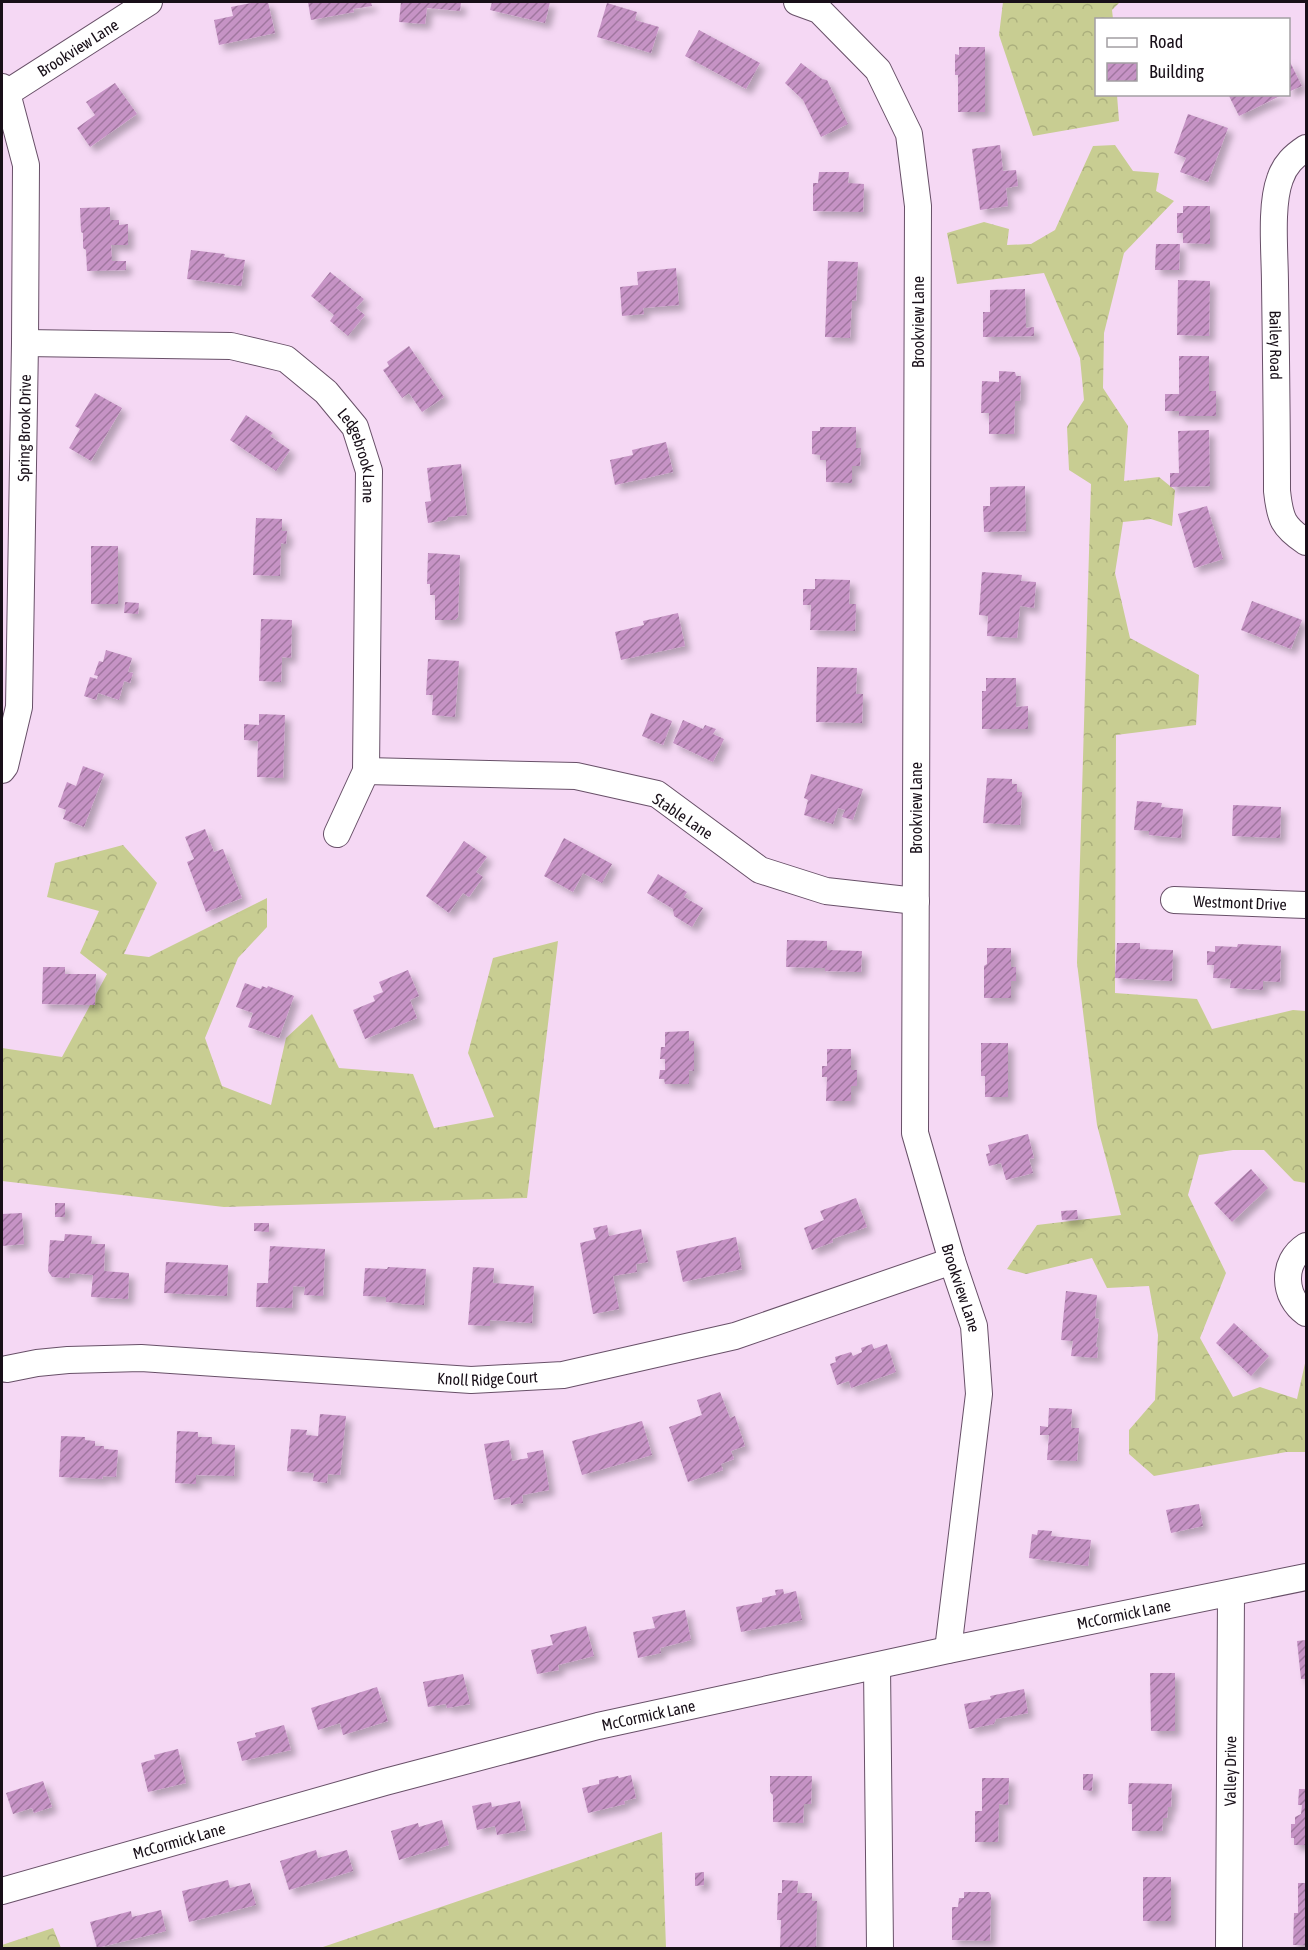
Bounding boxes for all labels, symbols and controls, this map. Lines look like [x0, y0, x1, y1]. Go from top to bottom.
street label: Brookview Lane [34, 15, 121, 80]
legend [1095, 18, 1290, 96]
text: Road [1149, 31, 1183, 52]
text: Building [1149, 61, 1204, 82]
street label: Brookview Lane [909, 276, 927, 368]
street label: Bailey Road [1266, 310, 1285, 380]
street label: Spring Brook Drive [14, 374, 35, 482]
street label: Ledgebrook Lane [334, 404, 378, 503]
street label: Brookview Lane [907, 762, 925, 854]
street label: Stable Lane [650, 789, 716, 843]
street label: Westmont Drive [1193, 892, 1287, 913]
street label: Brookview Lane [938, 1242, 983, 1333]
street label: Knoll Ridge Court [437, 1367, 539, 1389]
street label: McCormick Lane [1075, 1596, 1172, 1632]
street label: McCormick Lane [600, 1696, 697, 1734]
street label: Valley Drive [1221, 1736, 1240, 1806]
street label: McCormick Lane [131, 1819, 227, 1862]

